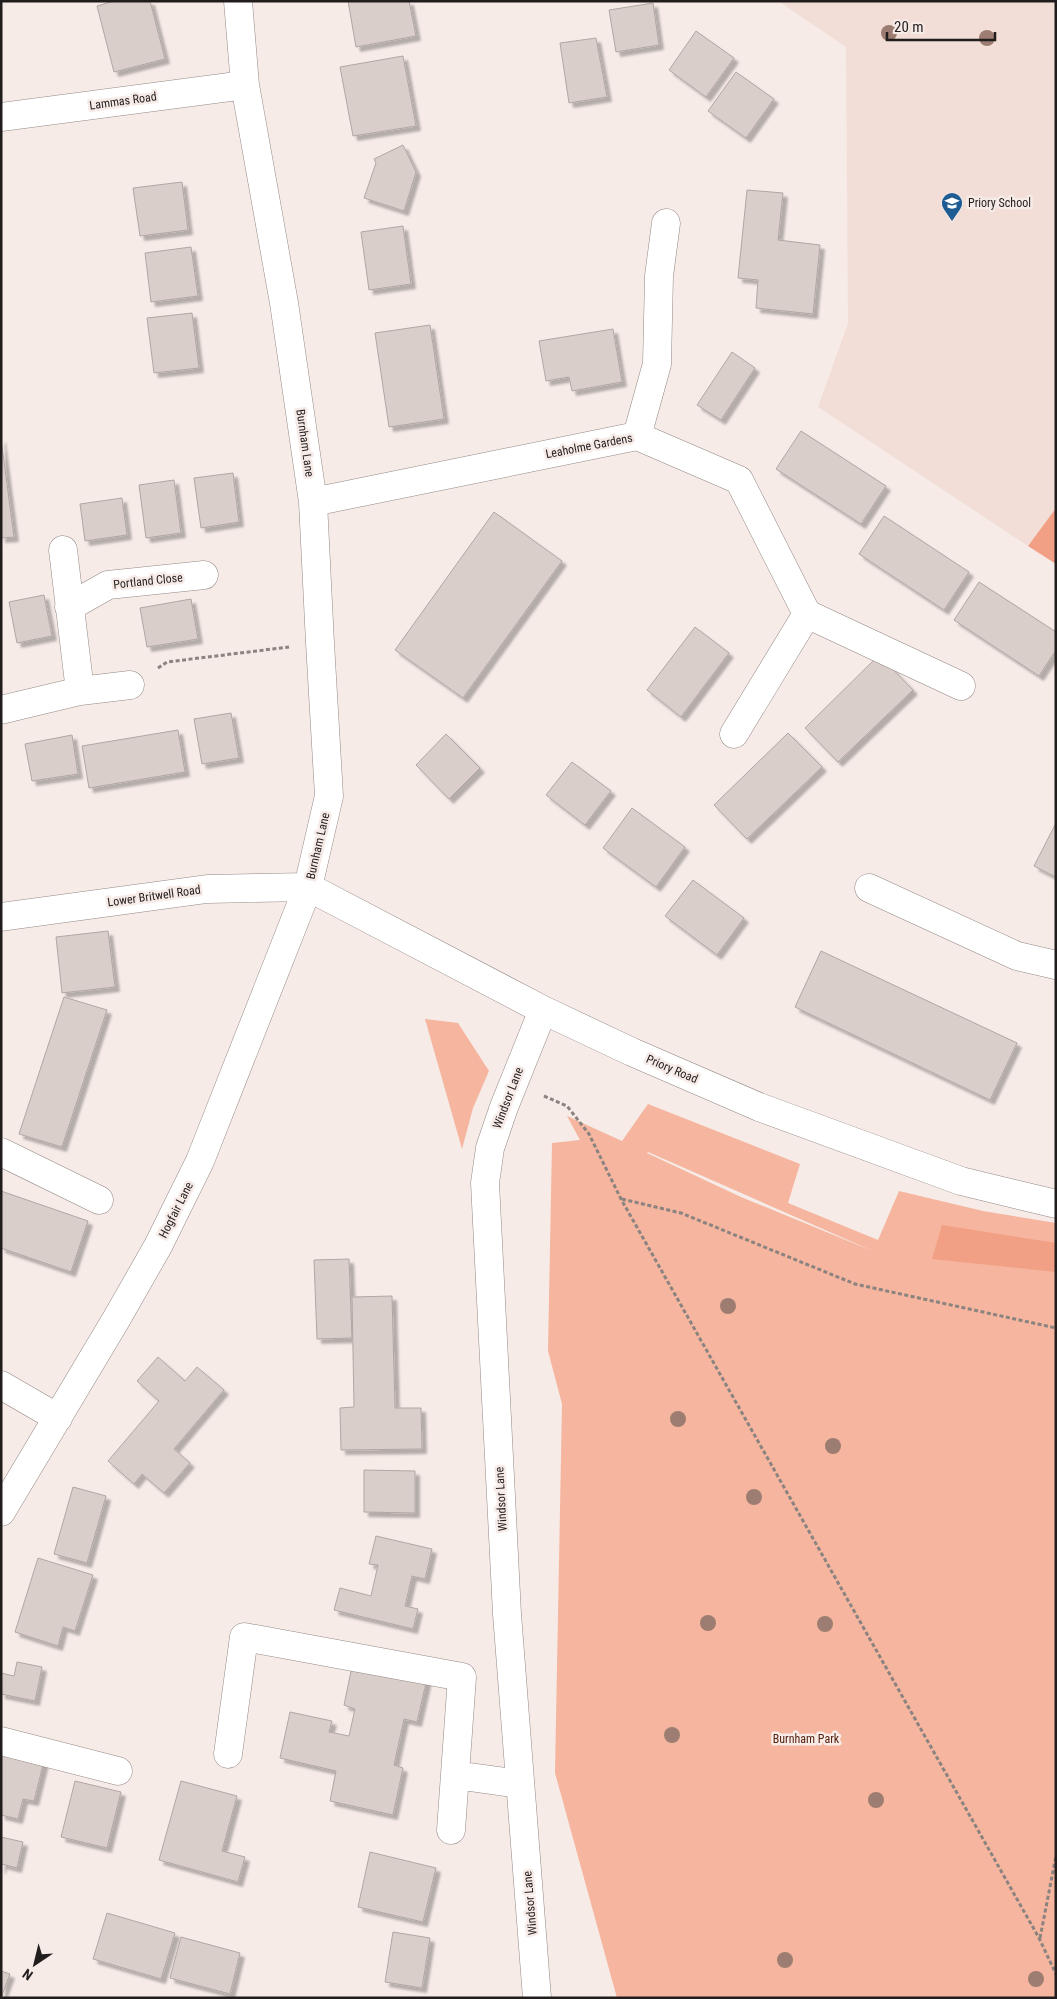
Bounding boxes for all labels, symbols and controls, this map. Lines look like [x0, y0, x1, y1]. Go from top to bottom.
scale bar [887, 10, 994, 42]
text: 20 m [894, 18, 924, 36]
street label: Lammas Road [89, 89, 157, 113]
school or university icon: Priory School [940, 191, 964, 222]
place label: Priory School [968, 196, 1031, 210]
street label: Burnham Lane [293, 408, 317, 478]
street label: Leaholme Gardens [544, 431, 634, 461]
street label: Portland Close [113, 570, 184, 592]
street label: Burnham Lane [304, 811, 333, 881]
street label: Lower Britwell Road [107, 883, 201, 909]
street label: Priory Road [644, 1052, 700, 1086]
street label: Windsor Lane [490, 1065, 526, 1131]
street label: Hogfair Lane [156, 1179, 196, 1240]
street label: Windsor Lane [492, 1466, 510, 1532]
park label: Burnham Park [773, 1732, 840, 1746]
street label: Windsor Lane [520, 1870, 540, 1936]
north arrow [10, 1939, 60, 1989]
text: N [19, 1966, 36, 1984]

